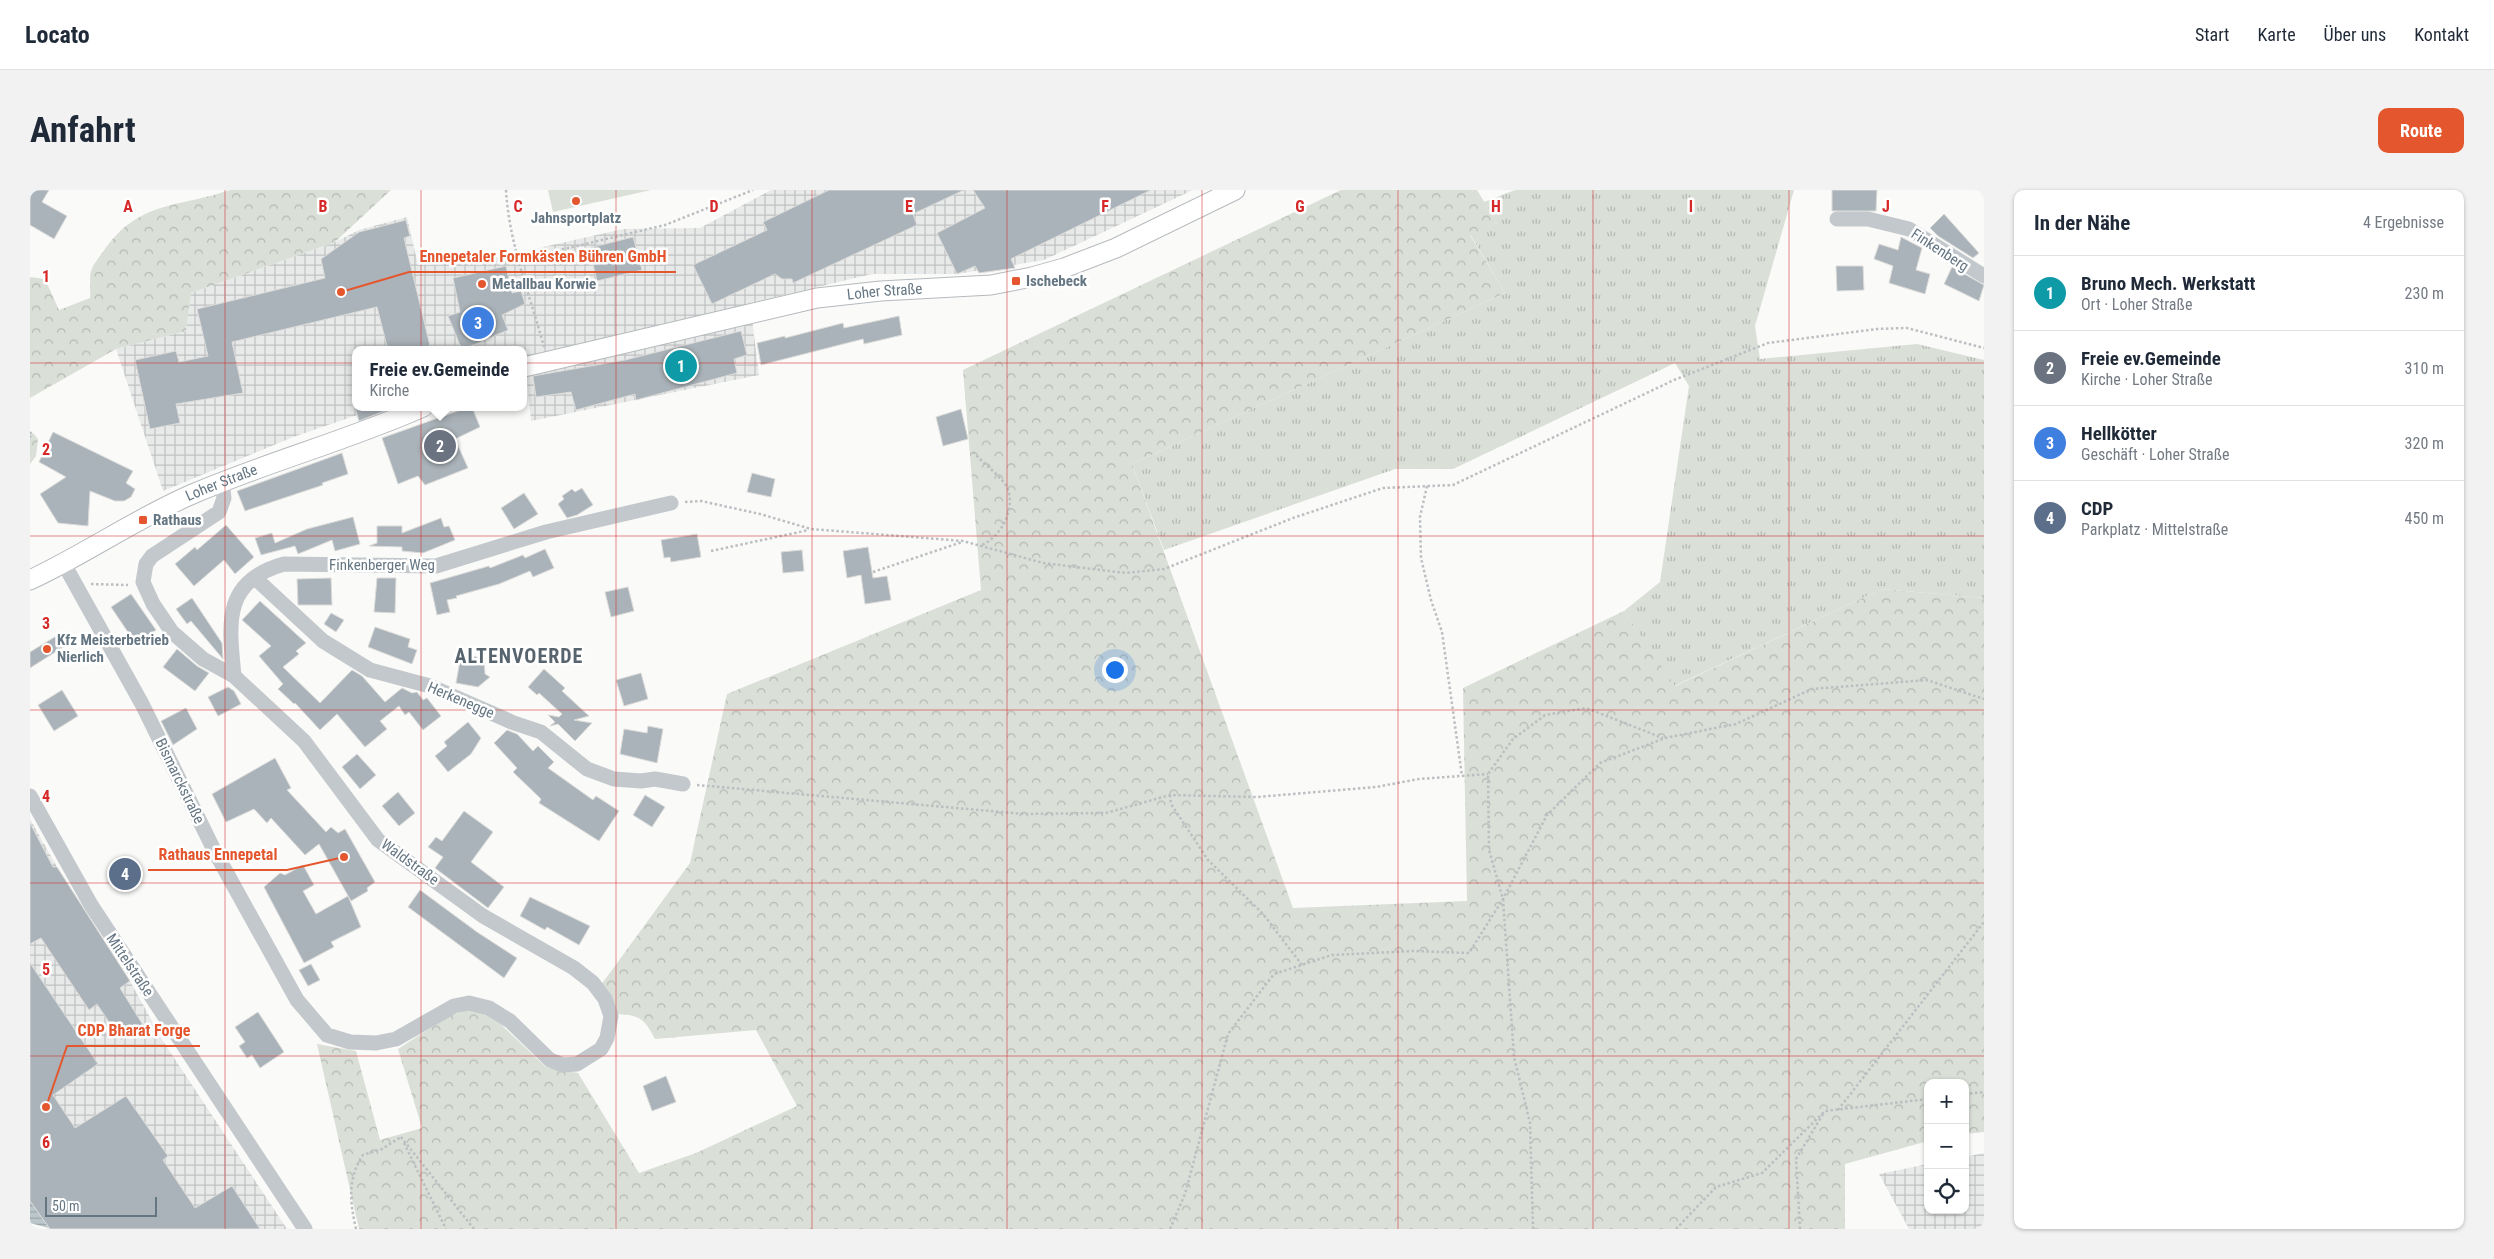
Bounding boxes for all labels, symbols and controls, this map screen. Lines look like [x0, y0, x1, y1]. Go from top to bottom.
text: Locato [25, 21, 90, 49]
text: Start [2195, 24, 2229, 45]
text: Karte [2257, 24, 2296, 45]
text: Über uns [2324, 24, 2386, 45]
text: Kontakt [2414, 24, 2469, 45]
button: Route [2378, 108, 2464, 153]
text: Anfahrt [30, 110, 136, 151]
marker: Jahnsportplatz [570, 195, 582, 207]
text: A [123, 197, 133, 216]
text: B [319, 197, 328, 216]
text: C [513, 197, 523, 216]
text: D [709, 197, 719, 216]
text: E [905, 197, 913, 216]
text: F [1101, 197, 1109, 216]
text: G [1295, 197, 1305, 216]
text: H [1491, 197, 1501, 216]
text: I [1689, 197, 1693, 216]
text: J [1882, 197, 1890, 216]
place label: Jahnsportplatz [531, 209, 621, 227]
text: In der Nähe [2034, 211, 2130, 235]
text: 4 Ergebnisse [2363, 213, 2444, 232]
street label: Finkenberg [1908, 225, 1972, 275]
callout: Ennepetaler Formkästen Bühren GmbH [409, 241, 676, 272]
text: Ennepetaler Formkästen Bühren GmbH [419, 247, 667, 266]
text: 1 [42, 267, 50, 286]
place label: Ischebeck [1026, 272, 1088, 290]
text: Bruno Mech. Werkstatt [2081, 272, 2255, 295]
place label: Metallbau Korwie [492, 275, 596, 293]
marker: Ischebeck [1010, 275, 1022, 287]
marker: Metallbau Korwie [476, 278, 488, 290]
street label: Loher Straße [846, 280, 923, 304]
text: 1 [2046, 284, 2054, 303]
text: 230 m [2405, 284, 2444, 303]
text: Ort · Loher Straße [2081, 295, 2192, 314]
pin: 3 [462, 304, 494, 342]
popup [352, 346, 527, 411]
pin: 1 [665, 347, 697, 385]
text: Freie ev.Gemeinde [2081, 347, 2221, 370]
text: Freie ev.Gemeinde [370, 358, 509, 381]
text: 2 [2046, 359, 2054, 378]
text: 310 m [2405, 359, 2444, 378]
text: Kirche · Loher Straße [2081, 370, 2213, 389]
text: Kirche [370, 381, 409, 400]
text: Hellkötter [2081, 422, 2157, 445]
pin: 2 [424, 427, 456, 465]
text: 3 [2046, 434, 2054, 453]
text: 320 m [2405, 434, 2444, 453]
text: 2 [42, 440, 50, 459]
text: Geschäft · Loher Straße [2081, 445, 2230, 464]
street label: Loher Straße [183, 461, 260, 505]
text: CDP [2081, 497, 2113, 520]
text: 4 [2046, 509, 2054, 528]
text: 450 m [2405, 509, 2444, 528]
place label: Rathaus [153, 511, 202, 529]
marker: Rathaus [137, 514, 149, 526]
text: Parkplatz · Mittelstraße [2081, 520, 2228, 539]
street label: Finkenberger Weg [329, 556, 435, 574]
text: 3 [42, 614, 50, 633]
place label: Kfz Meisterbetrieb Nierlich [57, 631, 169, 666]
marker: Kfz Meisterbetrieb Nierlich [41, 643, 53, 655]
district label: ALTENVOERDE [455, 644, 583, 668]
your location [1102, 657, 1128, 683]
street label: Herkenegge [425, 678, 497, 722]
street label: Bismarckstraße [152, 735, 208, 827]
text: 4 [42, 787, 50, 806]
street label: Waldstraße [378, 835, 442, 889]
callout: Rathaus Ennepetal [148, 839, 287, 870]
text: Rathaus Ennepetal [159, 845, 277, 864]
pin: 4 [109, 855, 141, 893]
street label: Mittelstraße [102, 930, 158, 1000]
text: 5 [42, 960, 50, 979]
callout: CDP Bharat Forge [67, 1015, 200, 1046]
text: CDP Bharat Forge [78, 1021, 191, 1040]
map controls [1924, 1079, 1969, 1214]
button: + [1924, 1079, 1969, 1124]
button: − [1924, 1124, 1969, 1169]
text: 6 [42, 1133, 50, 1152]
button: locate [1924, 1169, 1969, 1214]
scale bar [45, 1194, 158, 1217]
text: 50 m [52, 1198, 80, 1214]

